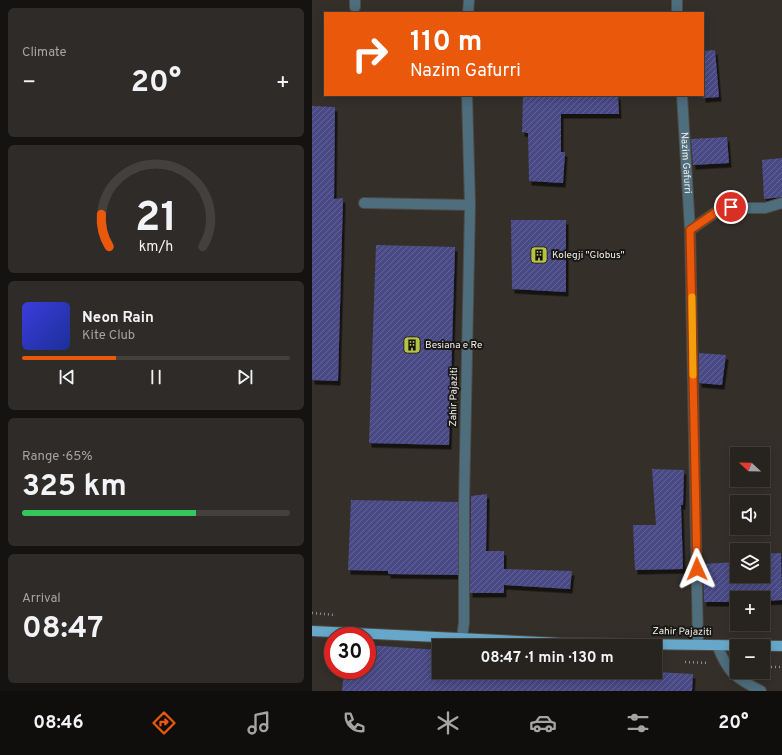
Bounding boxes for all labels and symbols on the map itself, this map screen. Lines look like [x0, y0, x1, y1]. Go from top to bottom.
street label: Nazim Gafurri [678, 132, 694, 194]
pin [714, 190, 748, 224]
building icon: Kolegji "Globus" [529, 245, 549, 265]
place label: Kolegji "Globus" [552, 249, 625, 262]
building icon: Besiana e Re [402, 335, 422, 355]
place label: Besiana e Re [425, 339, 482, 352]
street label: Zahir Pajaziti [447, 367, 461, 427]
north arrow [730, 447, 770, 487]
position arrow [676, 548, 718, 590]
street label: Zahir Pajaziti [652, 625, 712, 639]
speed limit sign: 30 [324, 627, 376, 679]

